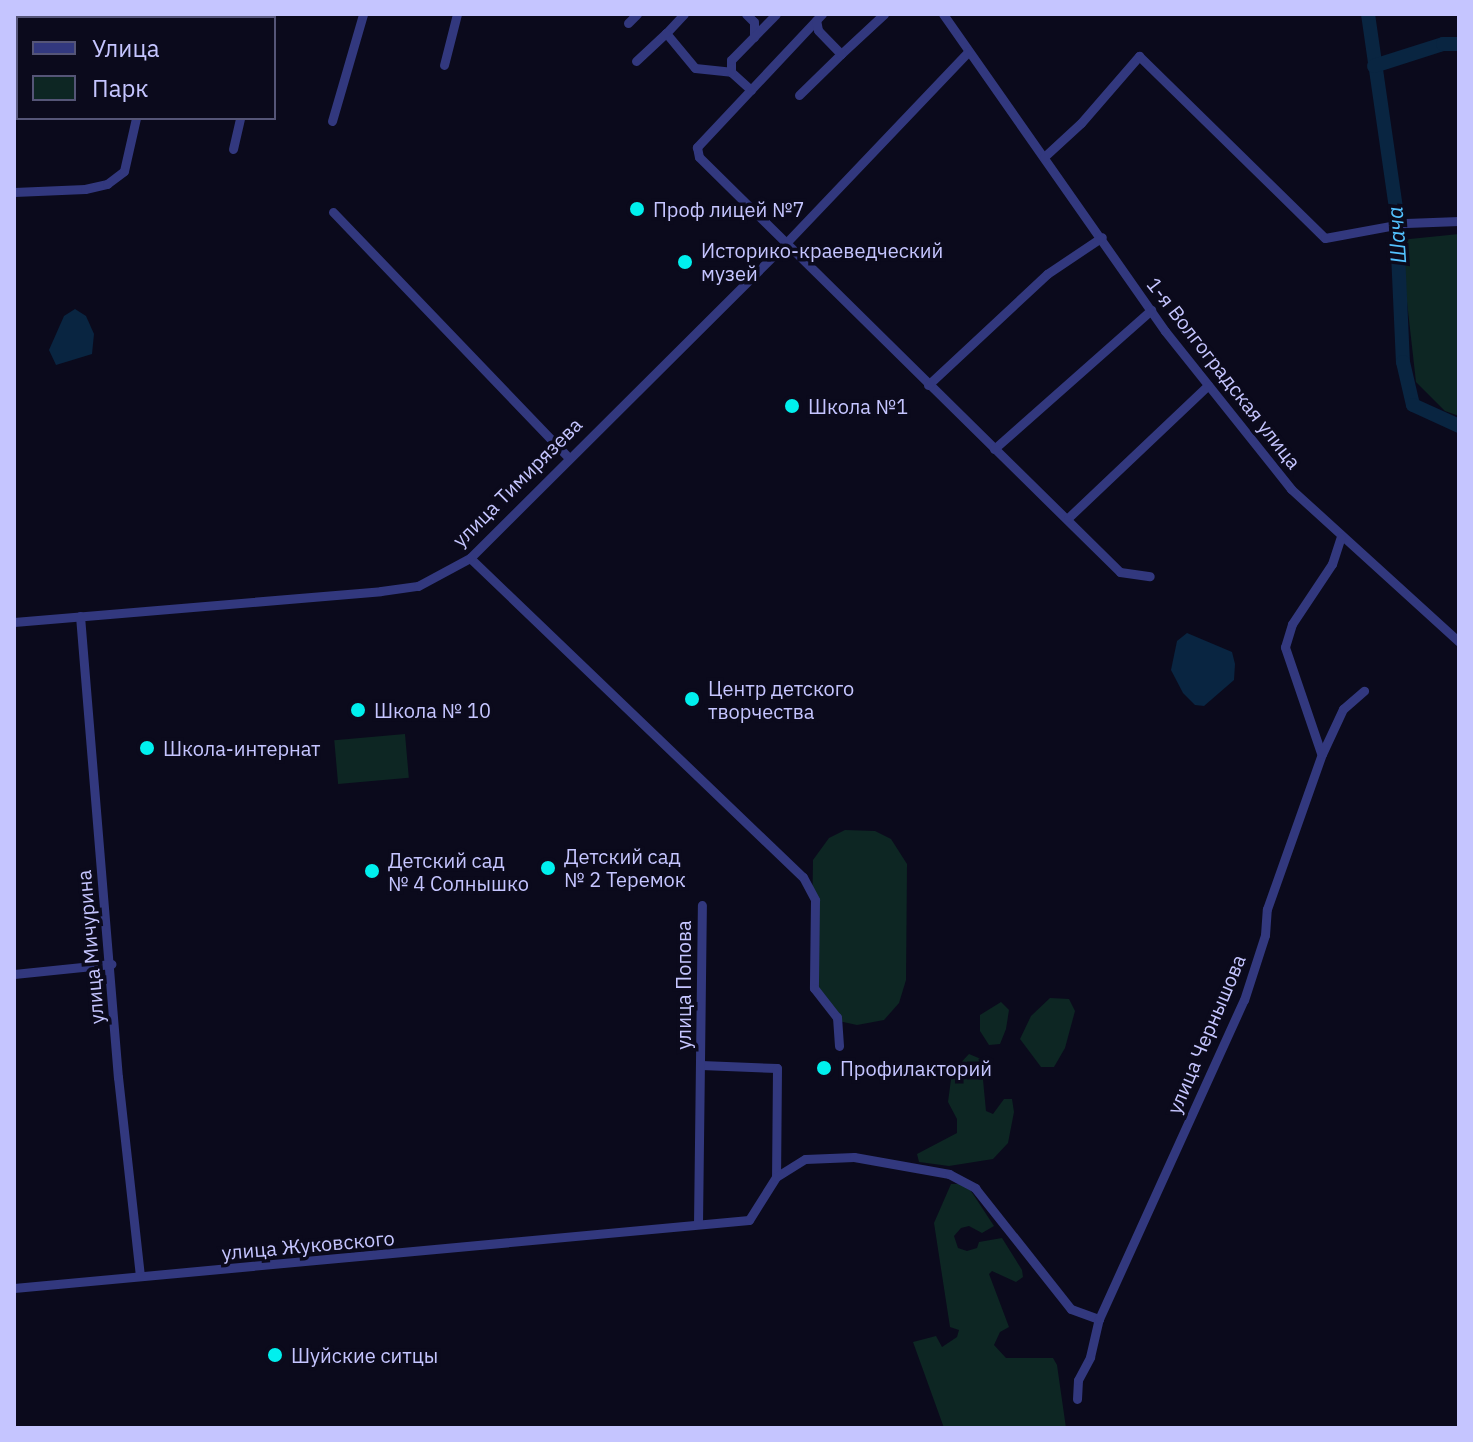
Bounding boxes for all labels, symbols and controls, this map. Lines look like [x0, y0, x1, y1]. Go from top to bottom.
legend [16, 16, 276, 120]
text: Улица [92, 32, 160, 64]
text: Парк [92, 72, 149, 104]
place label: Проф лицей №7 [653, 197, 804, 221]
marker: Проф лицей №7 [628, 200, 646, 218]
water label: Шача [1381, 206, 1411, 264]
place label: Историко-краеведческий музей [701, 238, 943, 285]
marker: Историко-краеведческий музей [676, 253, 694, 271]
street label: 1-я Волгоградская улица [1142, 273, 1306, 473]
place label: Школа №1 [808, 394, 908, 418]
marker: Школа №1 [783, 397, 801, 415]
street label: улица Тимирязева [447, 412, 587, 552]
place label: Центр детского творчества [708, 676, 854, 723]
marker: Центр детского творчества [683, 690, 701, 708]
place label: Школа № 10 [374, 698, 491, 722]
marker: Школа № 10 [349, 701, 367, 719]
place label: Школа-интернат [163, 736, 321, 760]
marker: Школа-интернат [138, 739, 156, 757]
place label: Детский сад № 2 Теремок [564, 844, 686, 891]
place label: Детский сад № 4 Солнышко [388, 848, 529, 895]
marker: Детский сад № 2 Теремок [539, 859, 557, 877]
marker: Детский сад № 4 Солнышко [363, 862, 381, 880]
street label: улица Мичурина [71, 869, 109, 1025]
street label: улица Попова [671, 920, 695, 1050]
street label: улица Чернышова [1162, 951, 1250, 1117]
place label: Профилакторий [840, 1056, 992, 1080]
marker: Профилакторий [815, 1059, 833, 1077]
street label: улица Жуковского [220, 1225, 396, 1265]
place label: Шуйские ситцы [291, 1343, 438, 1367]
marker: Шуйские ситцы [266, 1346, 284, 1364]

